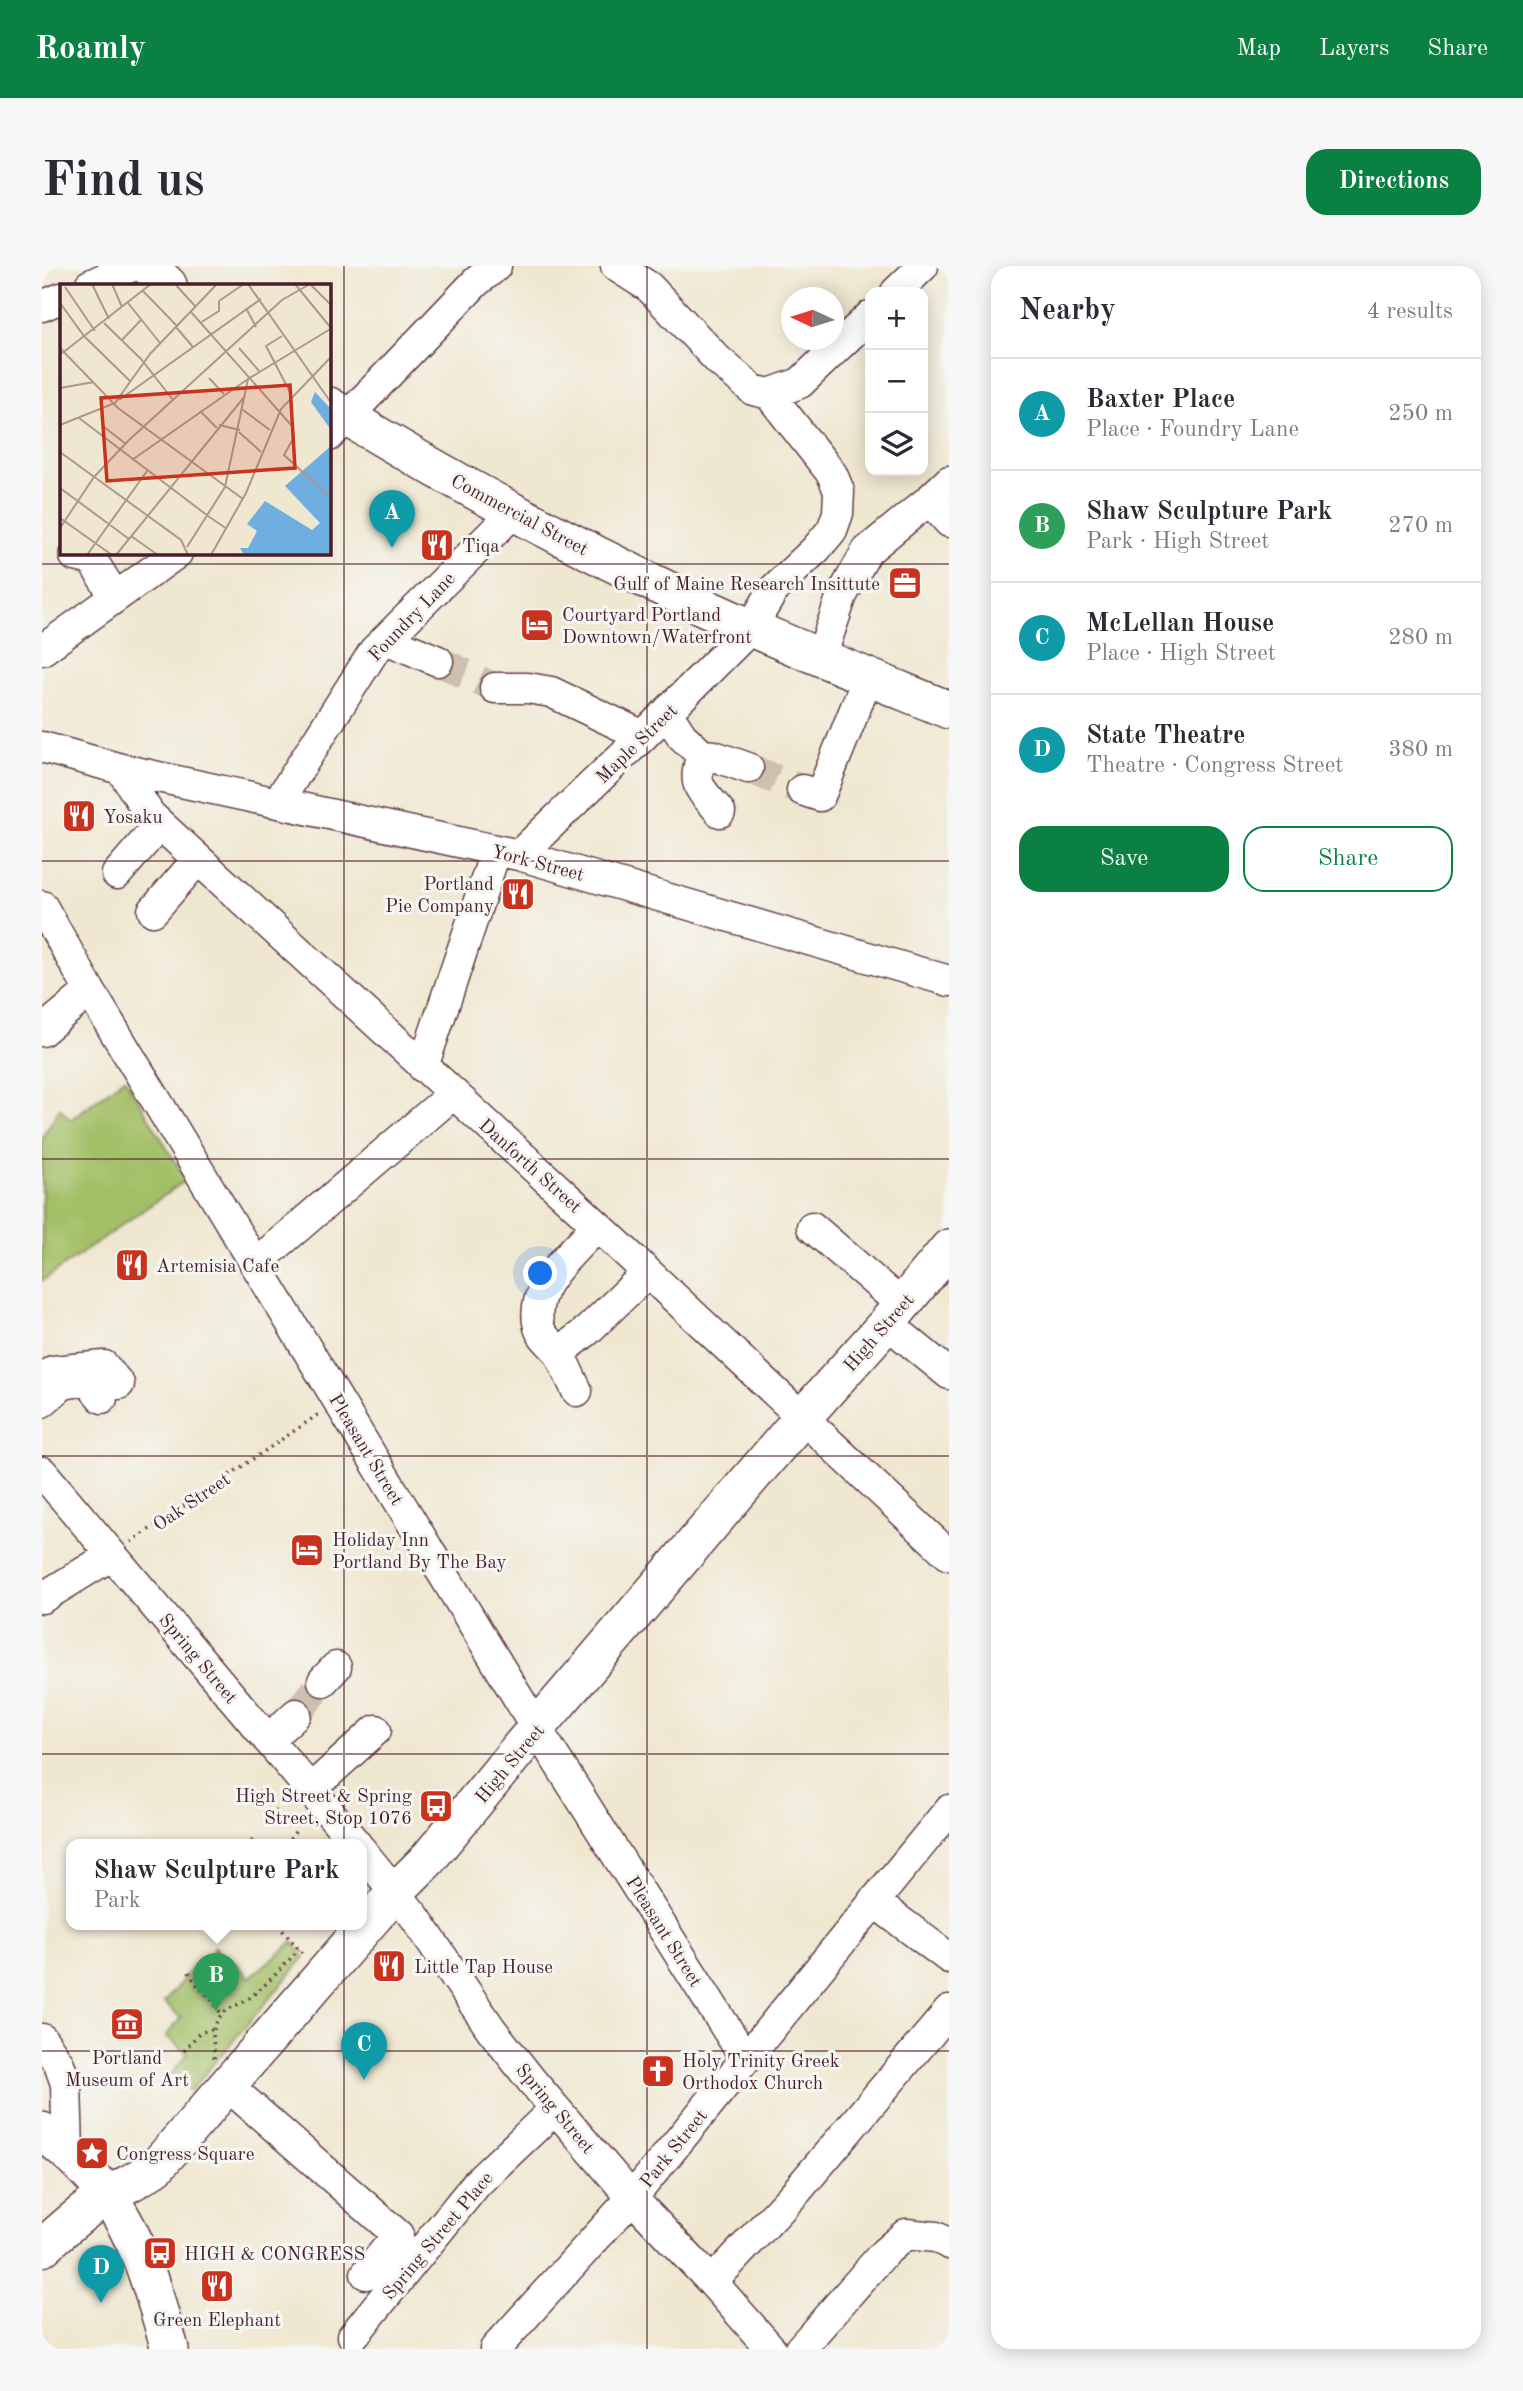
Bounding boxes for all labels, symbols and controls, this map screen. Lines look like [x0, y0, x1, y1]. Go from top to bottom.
text: Roamly [35, 33, 146, 66]
text: Map [1237, 37, 1281, 61]
text: Layers [1319, 37, 1389, 61]
text: Share [1427, 37, 1488, 61]
button: Directions [1306, 149, 1481, 215]
text: Find us [42, 158, 205, 207]
inset map [60, 284, 331, 555]
north arrow [781, 287, 844, 350]
map controls [865, 287, 928, 476]
button: + [865, 287, 928, 350]
text: Nearby [1019, 296, 1116, 326]
text: 4 results [1367, 300, 1453, 323]
button: − [865, 350, 928, 413]
text: Baxter Place [1086, 387, 1235, 413]
text: A [1033, 402, 1051, 425]
text: 250 m [1388, 402, 1453, 425]
button: layers [865, 413, 928, 476]
text: Place · Foundry Lane [1086, 418, 1299, 441]
street label: Commercial Street [447, 472, 591, 560]
pin: A [369, 490, 415, 548]
text: Shaw Sculpture Park [1086, 499, 1332, 525]
text: B [1034, 514, 1050, 537]
text: 270 m [1388, 514, 1453, 537]
restaurant icon: Tiqa [418, 526, 456, 564]
text: Park · High Street [1086, 530, 1269, 553]
place label: Tiqa [462, 538, 500, 557]
office icon: Gulf of Maine Research Insittute [886, 564, 924, 602]
street label: Foundry Lane [366, 570, 460, 666]
place label: Gulf of Maine Research Insittute [613, 576, 880, 595]
hotel icon: Courtyard Portland Downtown/Waterfront [518, 606, 556, 644]
place label: Courtyard Portland Downtown/Waterfront [562, 607, 752, 648]
text: McLellan House [1086, 611, 1274, 637]
text: C [1034, 626, 1050, 649]
text: 280 m [1388, 626, 1453, 649]
text: Place · High Street [1086, 642, 1276, 665]
street label: Maple Street [593, 702, 682, 788]
text: State Theatre [1086, 723, 1245, 749]
text: D [1033, 738, 1051, 761]
text: 380 m [1388, 738, 1453, 761]
text: Theatre · Congress Street [1086, 754, 1343, 777]
restaurant icon: Yosaku [60, 797, 98, 835]
place label: Yosaku [103, 809, 163, 828]
button: Save [1019, 826, 1229, 892]
button: Share [1243, 826, 1453, 892]
street label: York Street [489, 843, 586, 886]
restaurant icon: Portland Pie Company [499, 875, 537, 913]
place label: Portland Pie Company [385, 876, 494, 917]
street label: Danforth Street [474, 1116, 584, 1218]
restaurant icon: Artemisia Cafe [113, 1246, 151, 1284]
your location [523, 1256, 557, 1290]
place label: Artemisia Cafe [156, 1258, 279, 1277]
street label: High Street [841, 1291, 919, 1376]
street label: Pleasant Street [324, 1391, 406, 1509]
street label: Oak Street [151, 1471, 234, 1536]
hotel icon: Holiday Inn Portland By The Bay [288, 1531, 326, 1569]
place label: Holiday Inn Portland By The Bay [332, 1532, 507, 1573]
street label: Spring Street [154, 1611, 240, 1708]
street label: High Street [473, 1722, 549, 1808]
bus stop icon: High Street & Spring Street, Stop 1076 [417, 1787, 455, 1825]
place label: High Street & Spring Street, Stop 1076 [235, 1788, 413, 1829]
popup [66, 1839, 367, 1930]
text: Shaw Sculpture Park [93, 1858, 340, 1884]
street label: Pleasant Street [621, 1874, 704, 1991]
text: Park [93, 1889, 141, 1912]
restaurant icon: Little Tap House [370, 1947, 408, 1985]
pin: B [193, 1953, 239, 2011]
place label: Little Tap House [414, 1959, 553, 1978]
museum icon: Portland Museum of Art [108, 2005, 146, 2043]
pin: C [341, 2022, 387, 2080]
place label: Portland Museum of Art [65, 2050, 189, 2091]
church icon: Holy Trinity Greek Orthodox Church [639, 2052, 677, 2090]
place label: Holy Trinity Greek Orthodox Church [682, 2053, 840, 2094]
street label: Spring Street [511, 2061, 597, 2158]
street label: Park Street [638, 2107, 712, 2192]
place icon: Congress Square [73, 2134, 111, 2172]
place label: Congress Square [116, 2146, 254, 2165]
street label: Spring Street Place [380, 2169, 498, 2304]
bus stop icon: HIGH & CONGRESS [141, 2234, 179, 2272]
pin: D [78, 2245, 124, 2303]
place label: HIGH & CONGRESS [184, 2246, 365, 2265]
restaurant icon: Green Elephant [198, 2267, 236, 2305]
place label: Green Elephant [153, 2312, 281, 2331]

